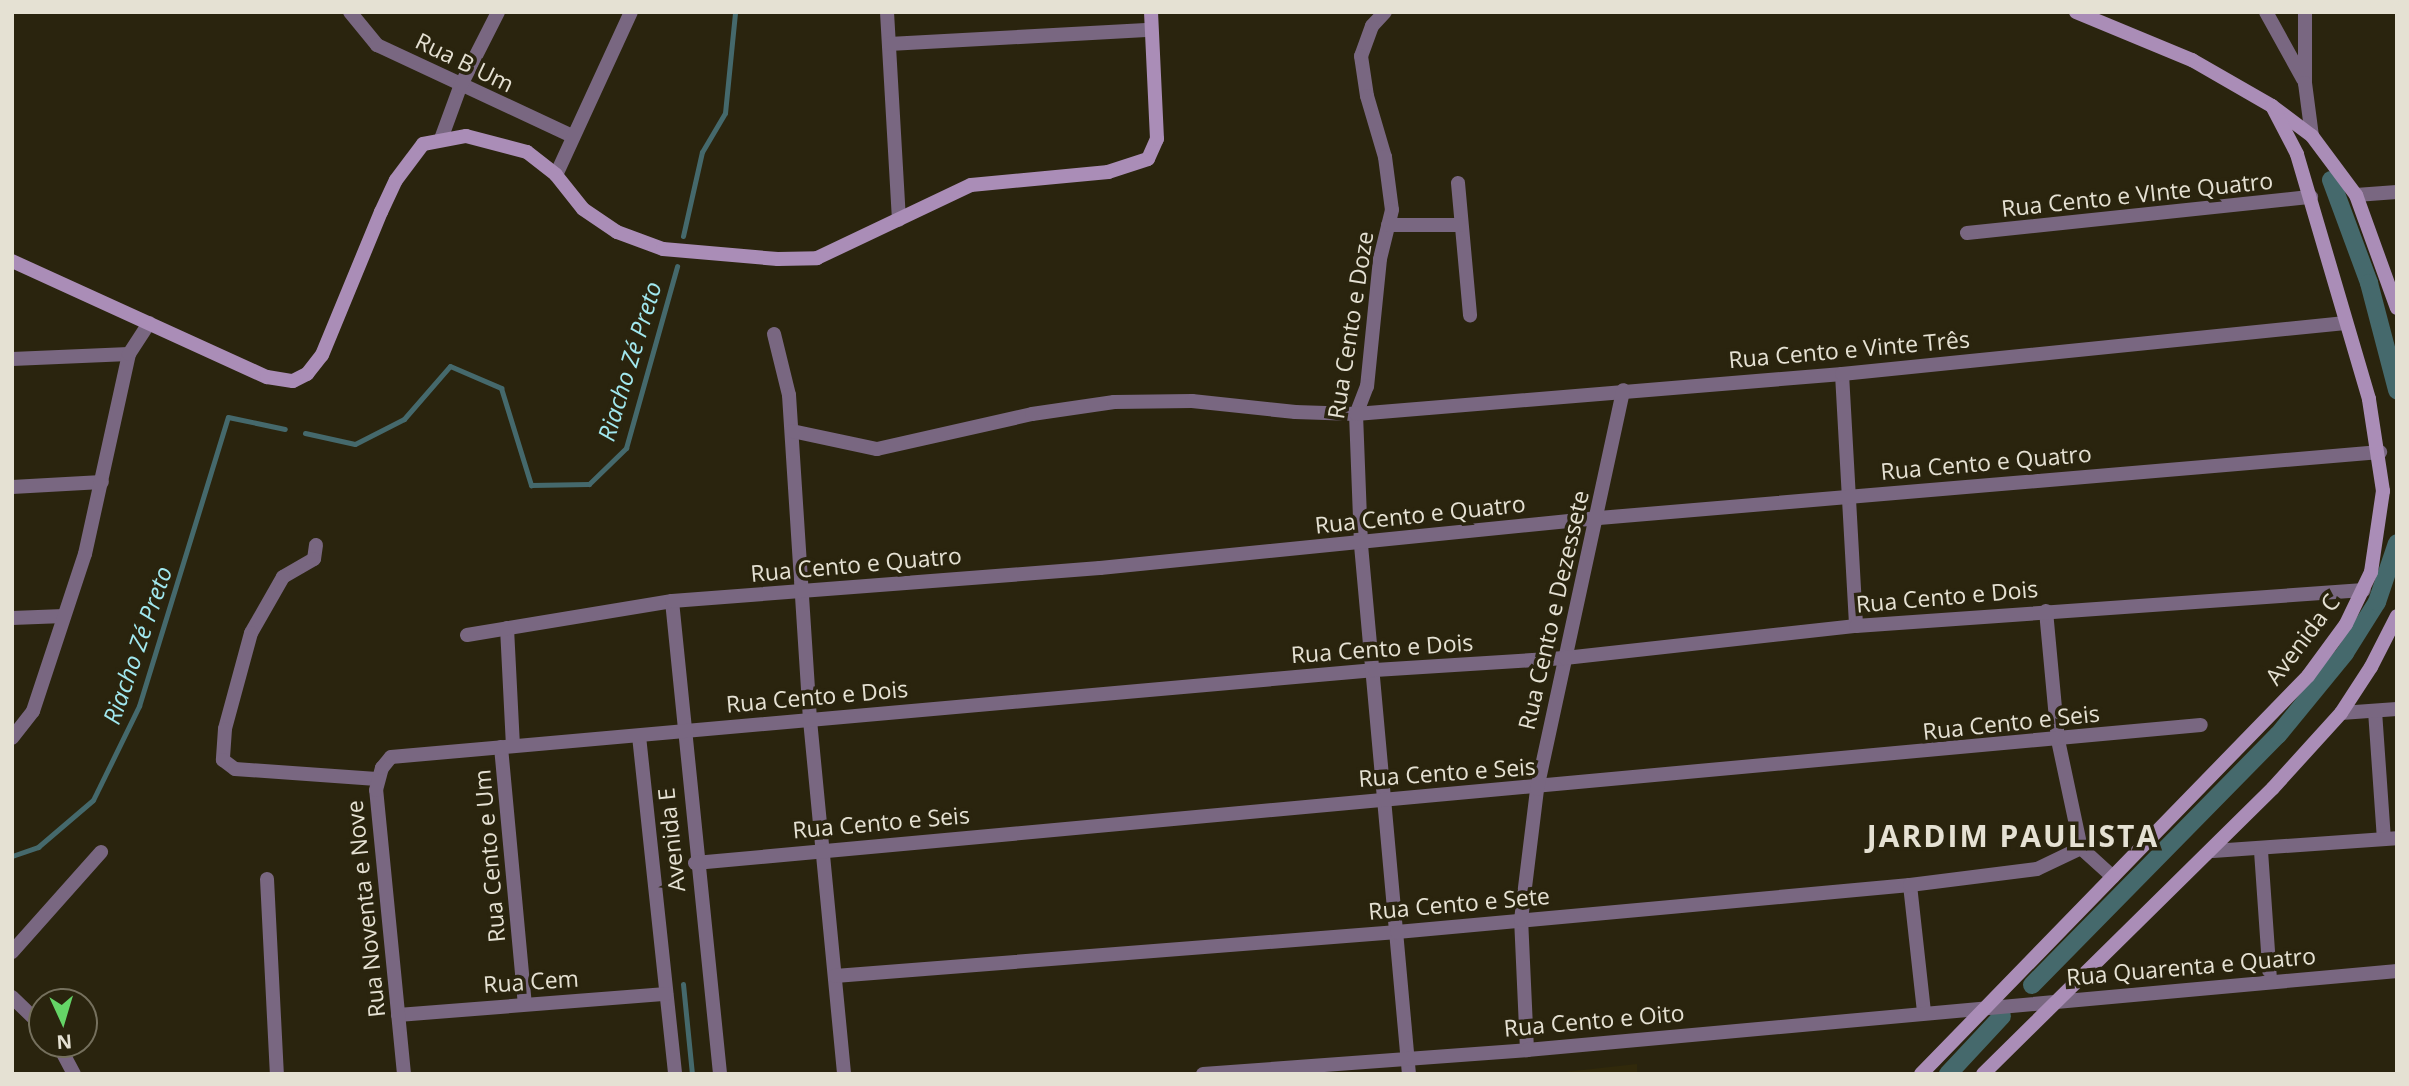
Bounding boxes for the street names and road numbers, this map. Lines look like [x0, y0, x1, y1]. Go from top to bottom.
street label: Rua B Um [411, 26, 519, 98]
street label: Rua Cento e VInte Quatro [2000, 166, 2274, 222]
street label: Rua Cento e Doze [1322, 229, 1378, 421]
street label: Rua Cento e Vinte Três [1727, 325, 1971, 373]
street label: Rua Cento e Quatro [1879, 439, 2093, 485]
street label: Rua Cento e Dezessete [1512, 488, 1594, 732]
street label: Rua Cento e Quatro [1313, 489, 1527, 539]
street label: Rua Cento e Quatro [749, 541, 963, 587]
street label: Rua Cento e Dois [1855, 574, 2039, 618]
street label: Avenida C [2259, 588, 2345, 690]
street label: Rua Cento e Dois [1290, 628, 1474, 668]
street label: Rua Cento e Dois [725, 674, 909, 718]
street label: Rua Cento e Seis [1921, 699, 2101, 745]
street label: Rua Cento e Seis [1357, 752, 1537, 792]
street label: Rua Cento e Um [468, 768, 510, 944]
street label: Avenida E [652, 787, 690, 893]
street label: Rua Noventa e Nove [340, 799, 390, 1019]
street label: Rua Cento e Seis [791, 801, 971, 843]
street label: Rua Cento e Sete [1367, 881, 1551, 925]
street label: Rua Quarenta e Quatro [2065, 941, 2317, 991]
street label: Rua Cem [482, 964, 580, 998]
street label: Rua Cento e Oito [1503, 998, 1685, 1042]

